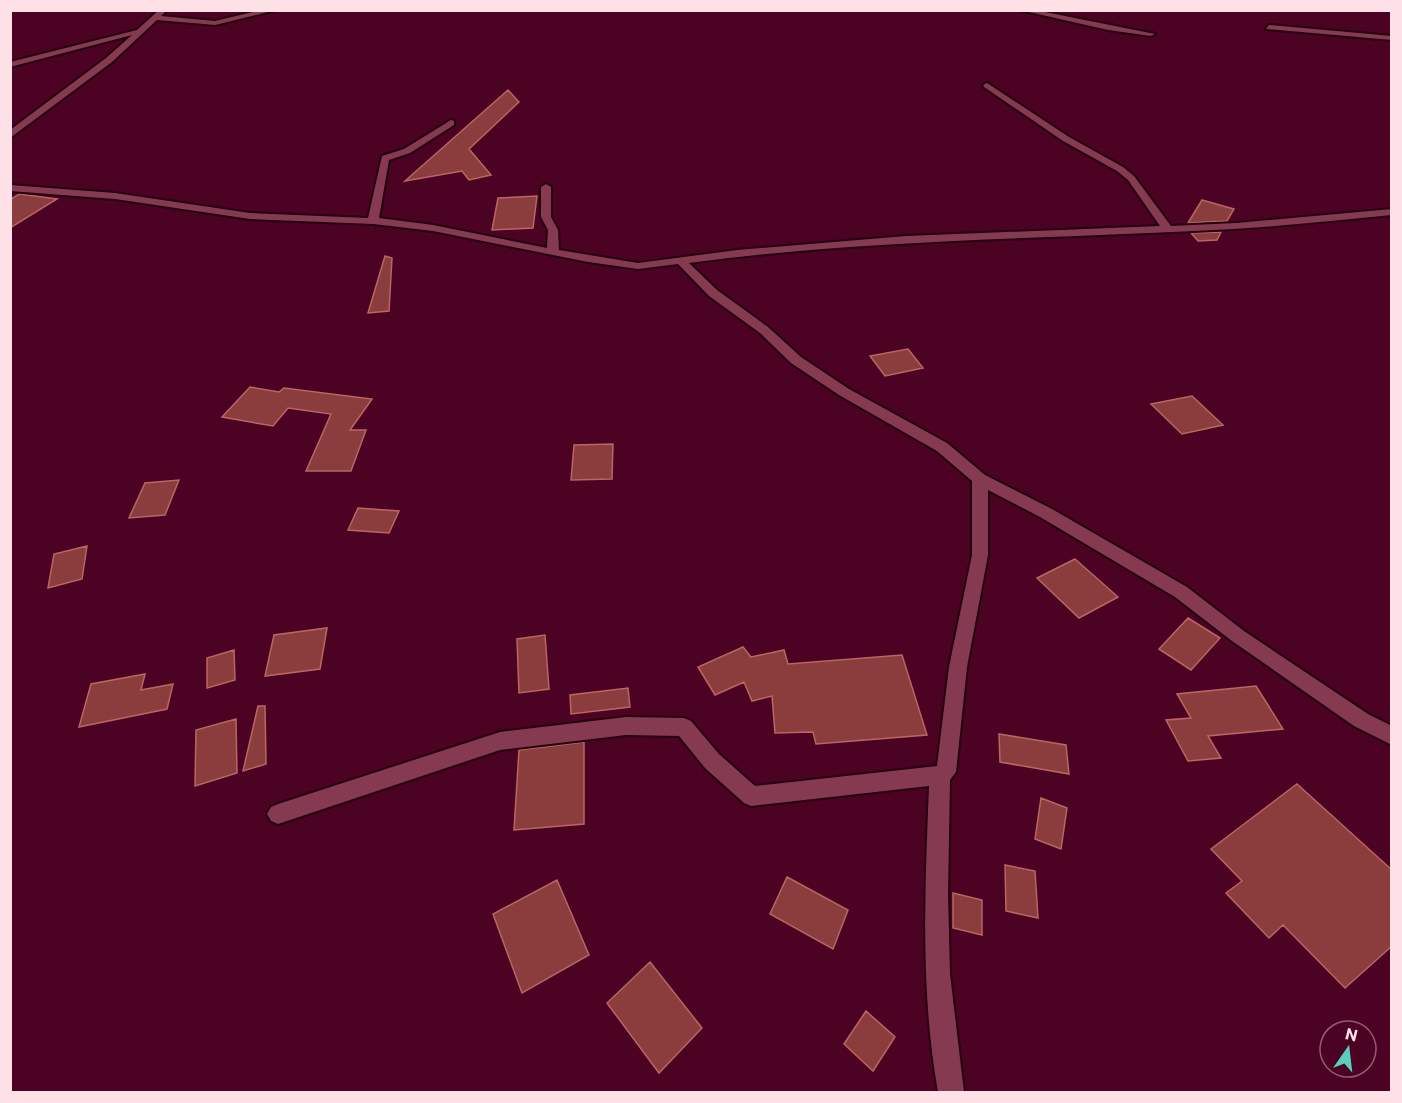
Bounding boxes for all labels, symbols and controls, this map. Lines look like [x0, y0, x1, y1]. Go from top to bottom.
north arrow [1318, 1019, 1378, 1079]
text: N [1344, 1023, 1360, 1045]

